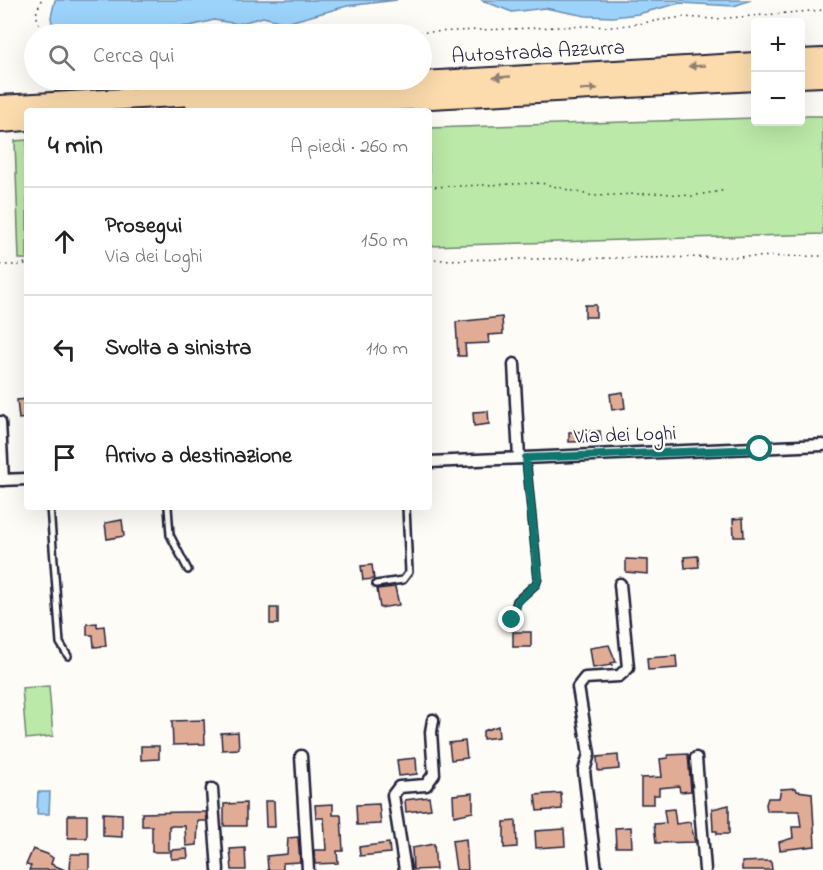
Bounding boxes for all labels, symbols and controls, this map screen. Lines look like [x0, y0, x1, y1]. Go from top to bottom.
map controls [751, 18, 805, 126]
button: + [751, 18, 805, 72]
search box [24, 24, 432, 90]
street label: Autostrada Azzurra [451, 33, 626, 73]
icon: search [45, 41, 78, 74]
text: Cerca qui [93, 41, 175, 73]
one-way arrow [688, 61, 707, 70]
one-way arrow [493, 72, 512, 82]
button: − [751, 72, 805, 126]
one-way arrow [579, 85, 598, 94]
text: 4 min [48, 128, 103, 166]
text: A piedi · 260 m [290, 133, 408, 162]
text: Prosegui [105, 211, 182, 243]
icon: ahead [48, 225, 81, 258]
text: 150 m [361, 227, 408, 256]
text: Via dei Loghi [105, 243, 203, 272]
icon: left [48, 333, 81, 366]
text: Svolta a sinistra [105, 333, 252, 365]
text: 110 m [366, 335, 408, 364]
street label: Via dei Loghi [572, 419, 677, 455]
route start [746, 435, 772, 461]
icon: arrive [48, 441, 81, 474]
text: Arrivo a destinazione [105, 441, 292, 473]
route end [498, 606, 524, 632]

